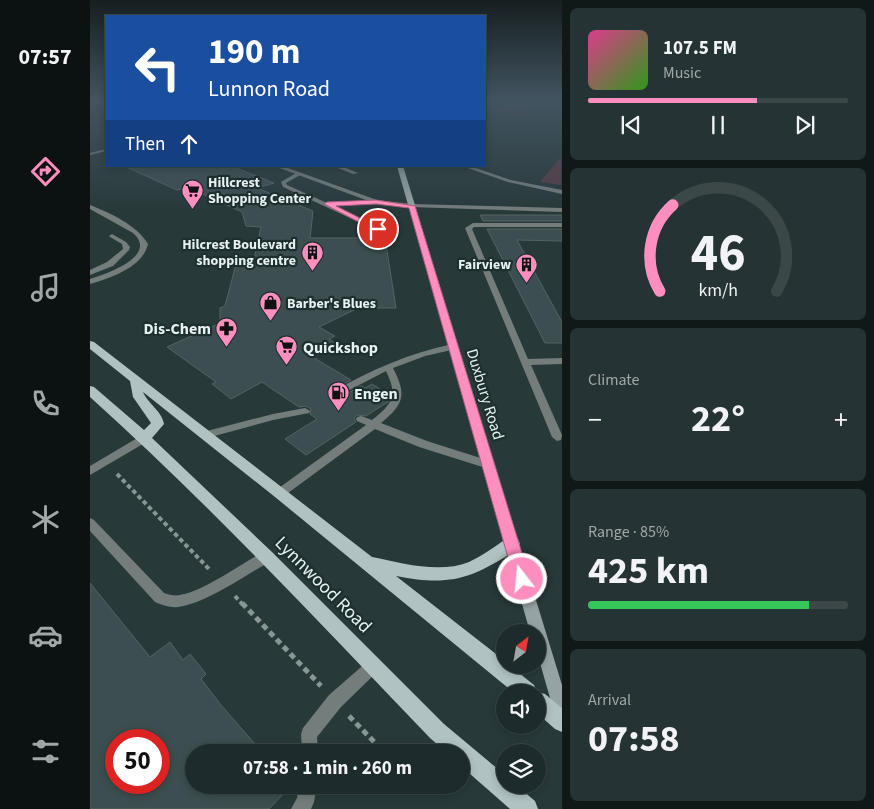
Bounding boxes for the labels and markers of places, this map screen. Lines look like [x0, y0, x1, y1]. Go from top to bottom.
place label: Hillcrest Shopping Center [208, 173, 312, 209]
supermarket icon: Hillcrest Shopping Center [180, 178, 204, 209]
pin [357, 208, 399, 250]
place label: Hilcrest Boulevard shopping centre [182, 235, 296, 271]
building icon: Hilcrest Boulevard shopping centre [300, 240, 324, 271]
building icon: Fairview [515, 252, 539, 283]
place label: Fairview [458, 255, 511, 275]
shop icon: Barber's Blues [259, 291, 283, 322]
place label: Barber's Blues [287, 294, 376, 314]
pharmacy icon: Dis-Chem [215, 316, 239, 347]
place label: Dis-Chem [143, 318, 211, 340]
supermarket icon: Quickshop [275, 335, 299, 366]
place label: Quickshop [303, 337, 378, 359]
fuel station icon: Engen [326, 381, 350, 412]
place label: Engen [354, 383, 398, 405]

